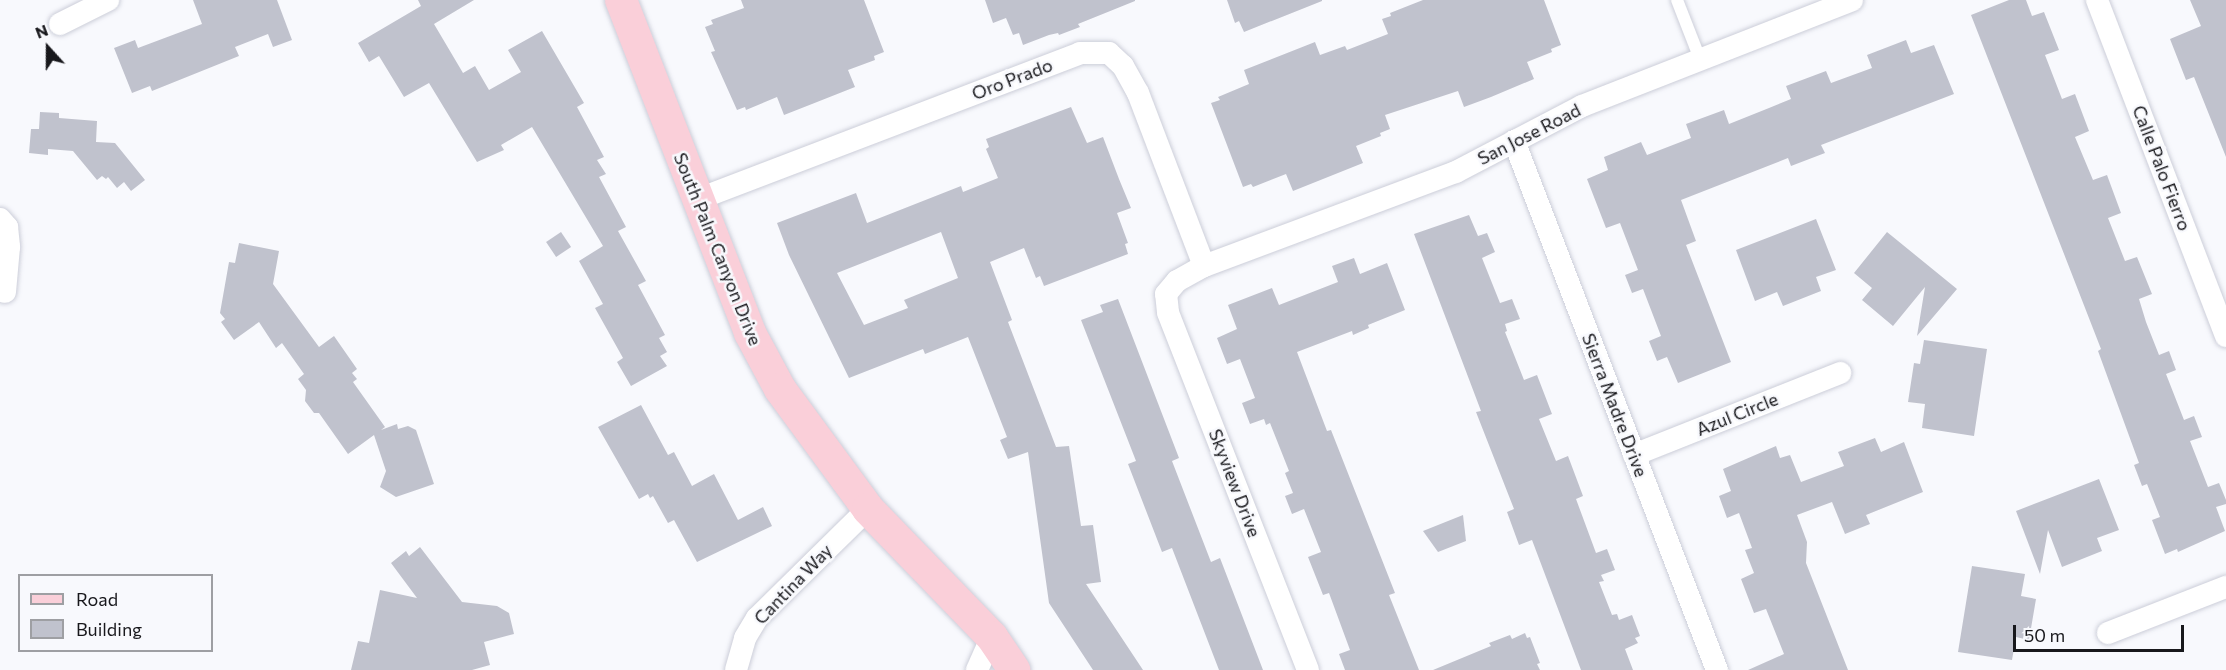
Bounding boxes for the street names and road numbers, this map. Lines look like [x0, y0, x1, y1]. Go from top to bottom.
street label: Oro Prado [969, 54, 1055, 104]
street label: San Jose Road [1474, 99, 1584, 169]
street label: Calle Palo Fierro [2128, 102, 2196, 234]
street label: South Palm Canyon Drive [669, 150, 767, 348]
street label: Sierra Madre Drive [1578, 330, 1652, 480]
street label: Azul Circle [1693, 388, 1781, 440]
street label: Skyview Drive [1204, 426, 1266, 540]
street label: Cantina Way [749, 539, 837, 629]

